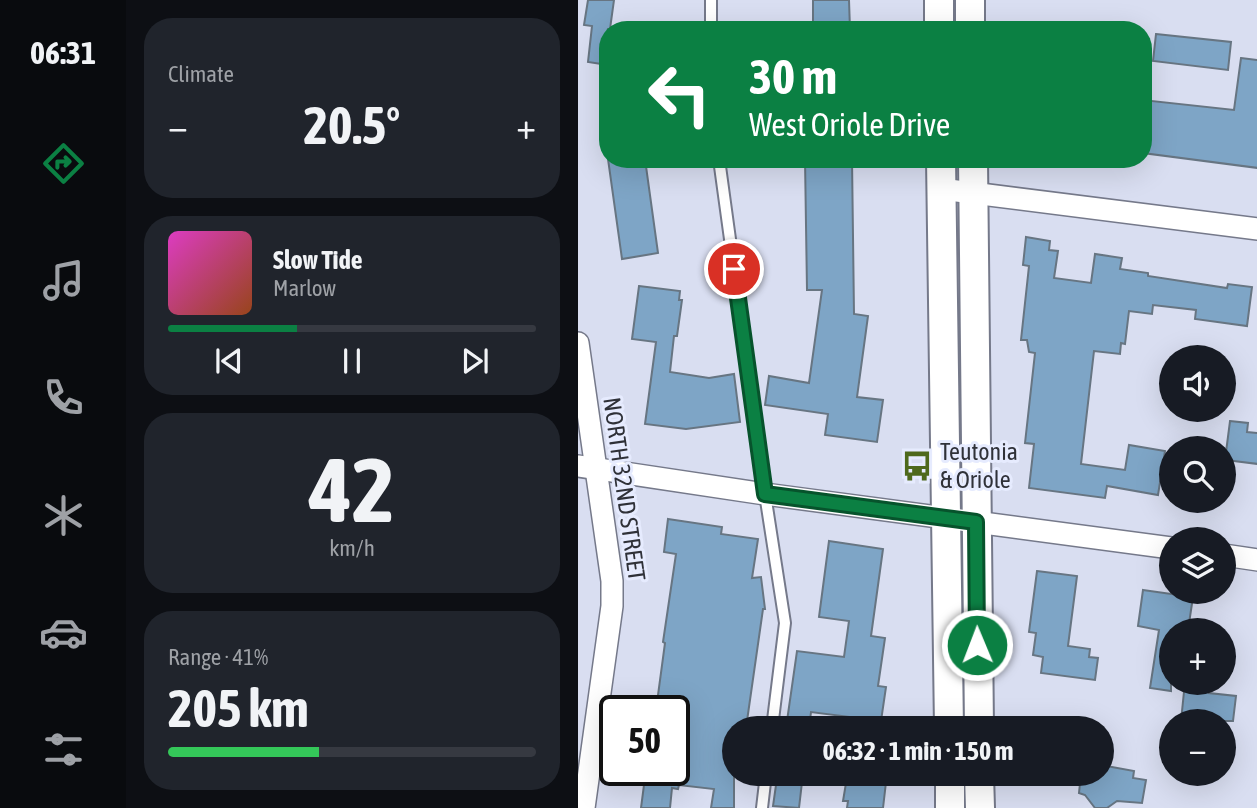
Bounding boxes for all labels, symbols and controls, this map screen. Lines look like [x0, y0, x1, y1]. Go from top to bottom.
text: 06:31 [30, 34, 96, 71]
text: 30 m [749, 48, 837, 104]
icon: left [634, 49, 725, 140]
text: Climate [168, 61, 234, 87]
text: 20.5° [304, 95, 400, 155]
text: − [168, 104, 188, 147]
text: + [516, 104, 536, 147]
text: West Oriole Drive [749, 106, 950, 143]
icon: directions [39, 139, 88, 188]
pin [704, 239, 764, 299]
text: Slow Tide [273, 245, 363, 275]
icon: arrive [715, 250, 753, 288]
icon: music [39, 256, 88, 305]
text: Marlow [273, 275, 336, 301]
icon: previous [210, 342, 248, 380]
icon: pause [333, 342, 371, 380]
icon: next [456, 342, 494, 380]
map controls [1159, 345, 1236, 786]
button: sound [1159, 345, 1236, 422]
icon: phone [39, 373, 88, 422]
street label: NORTH 32ND STREET [598, 395, 651, 583]
button: search [1159, 436, 1236, 513]
text: 42 [309, 437, 395, 541]
place label: Teutonia & Oriole [940, 438, 1018, 493]
bus stop icon: Teutonia & Oriole [900, 449, 934, 483]
icon: climate [39, 491, 88, 540]
button: layers [1159, 527, 1236, 604]
text: km/h [329, 535, 375, 561]
icon: car [39, 608, 88, 657]
position arrow [940, 608, 1014, 682]
button: + [1159, 618, 1236, 695]
text: Range · 41% [168, 644, 268, 670]
text: 205 km [168, 678, 309, 738]
speed limit sign: 50 [599, 695, 690, 786]
button: − [1159, 709, 1236, 786]
icon: filters [39, 725, 88, 774]
text: 06:32 · 1 min · 150 m [823, 736, 1013, 766]

